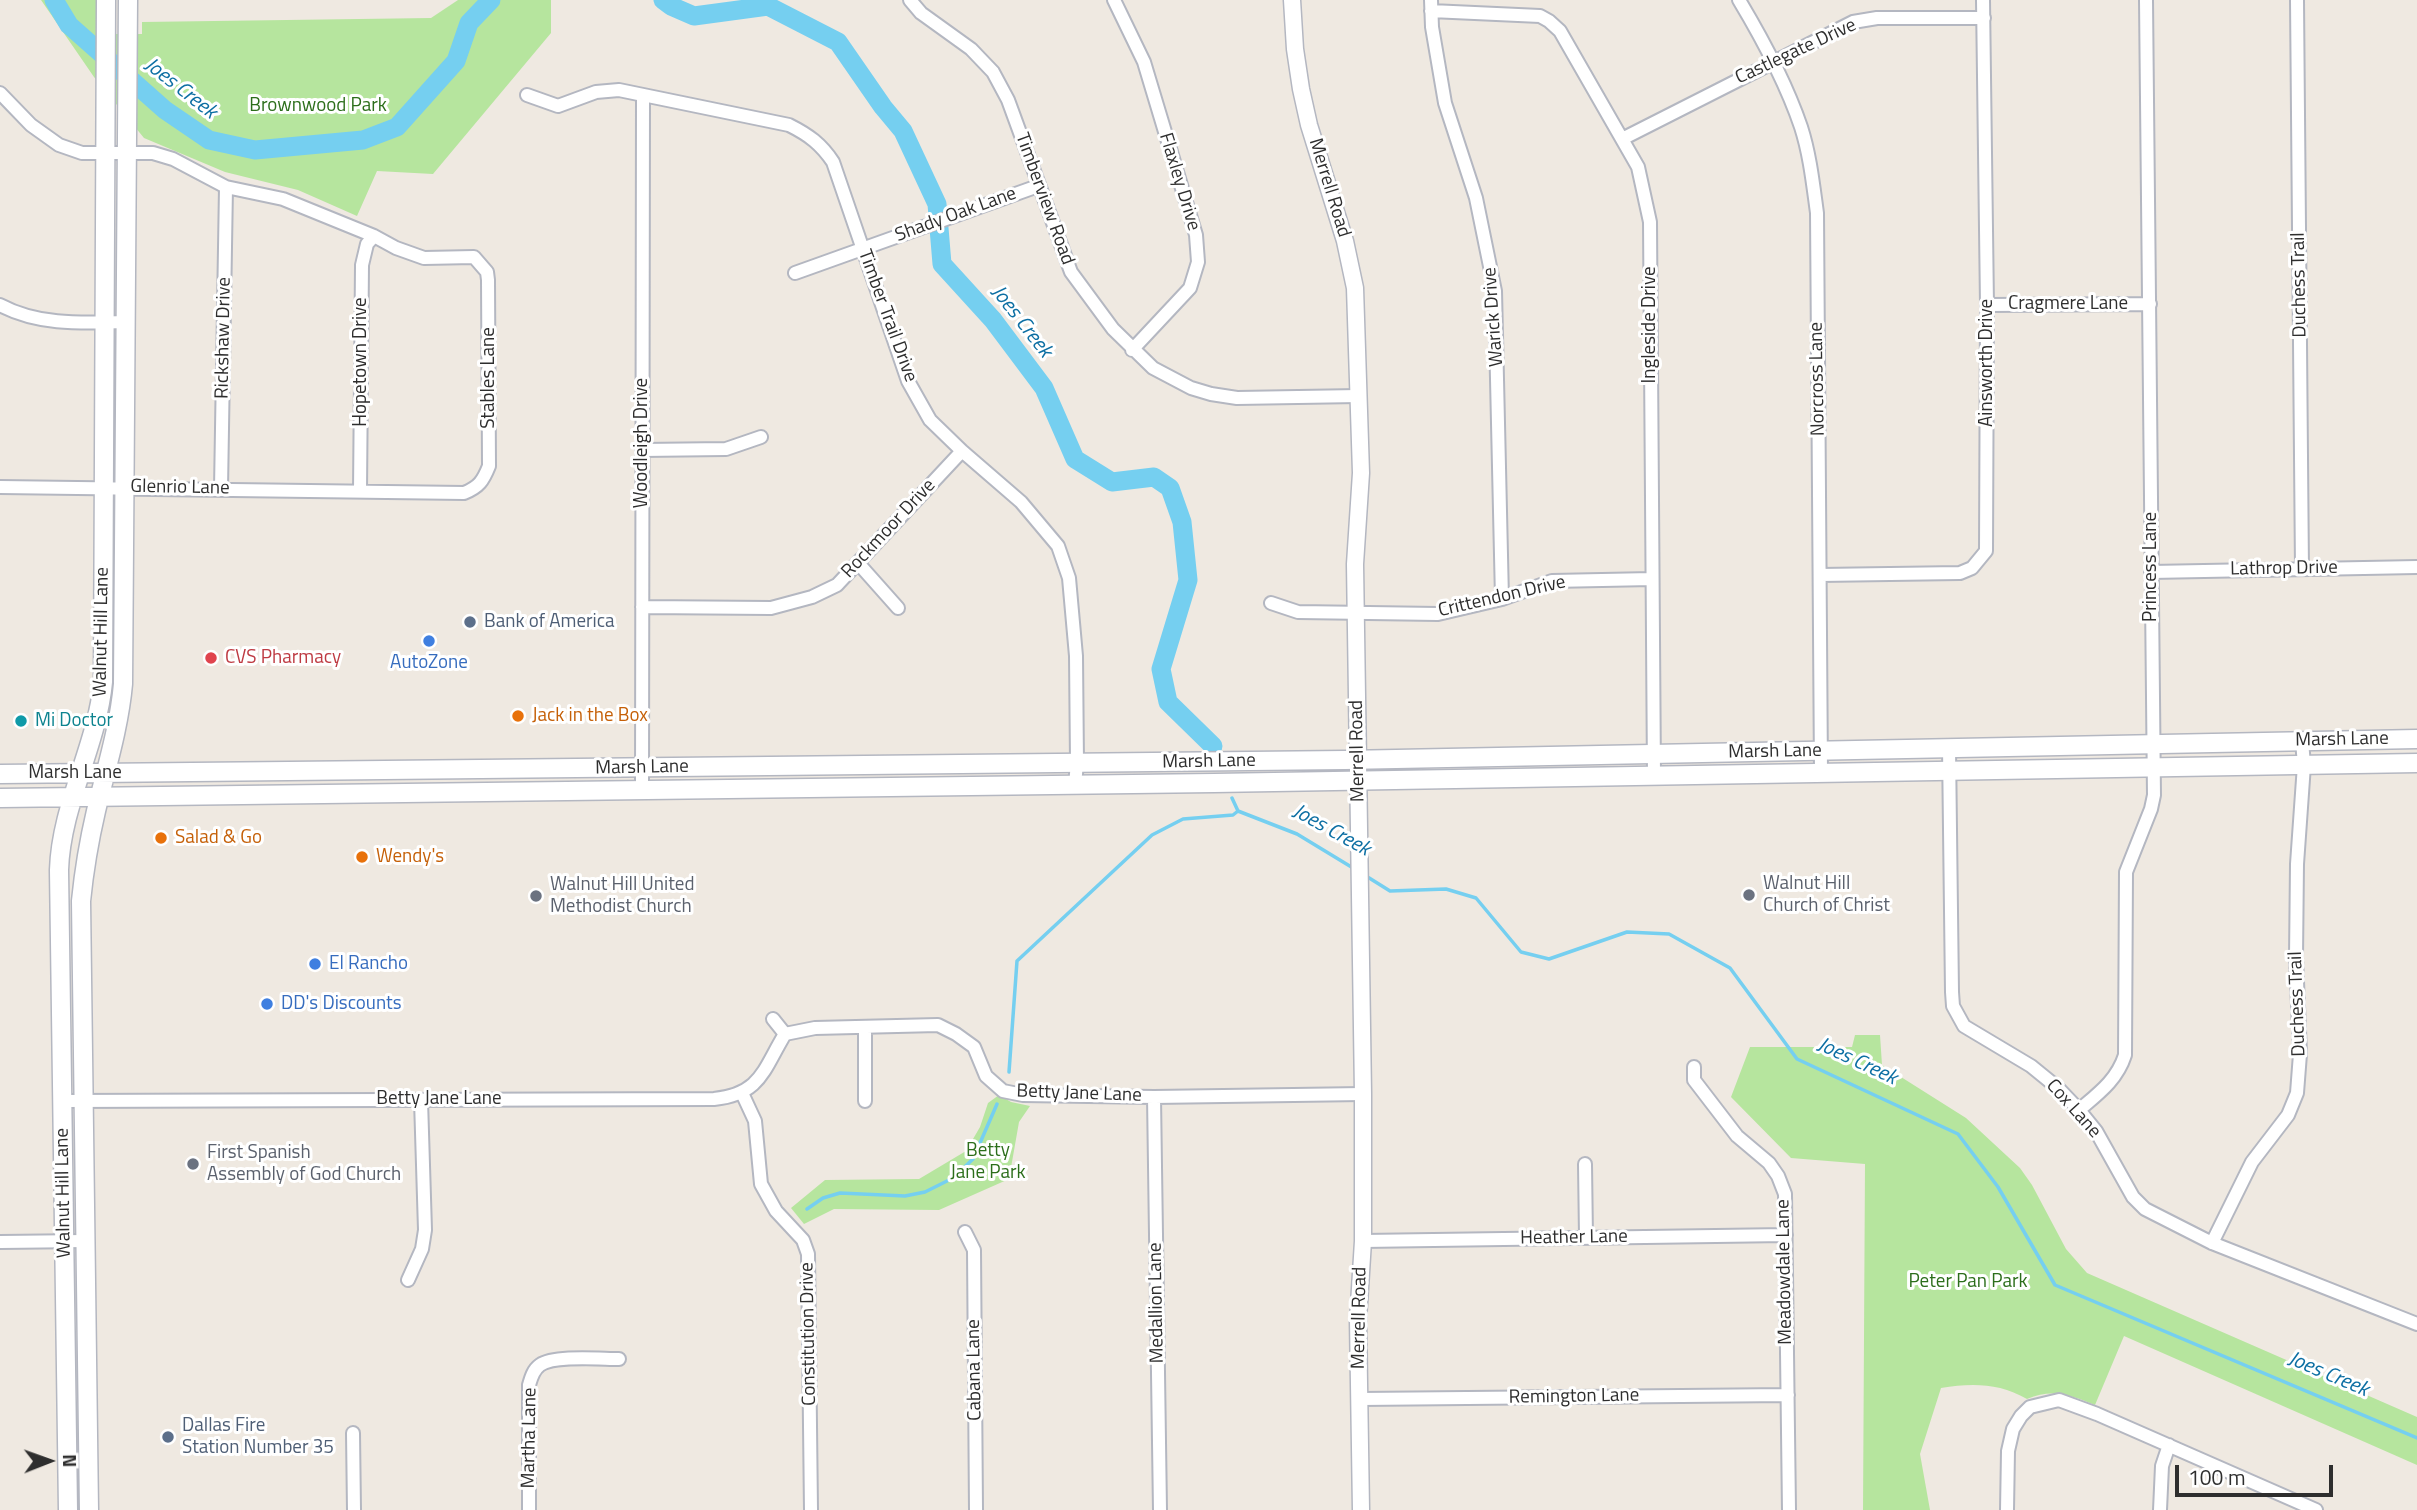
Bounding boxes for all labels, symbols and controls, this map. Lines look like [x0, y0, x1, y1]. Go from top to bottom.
street label: Castlegate Drive [1732, 14, 1860, 90]
water label: Joes Creek [139, 53, 221, 125]
park label: Brownwood Park [249, 95, 387, 117]
street label: Timberview Road [1010, 130, 1078, 268]
street label: Flaxley Drive [1153, 130, 1205, 234]
street label: Merrell Road [1303, 136, 1355, 240]
street label: Shady Oak Lane [892, 183, 1020, 247]
street label: Duchess Trail [2288, 232, 2312, 338]
street label: Timber Trail Drive [852, 247, 922, 385]
street label: Warick Drive [1479, 266, 1509, 368]
street label: Ingleside Drive [1639, 266, 1661, 384]
street label: Rickshaw Drive [212, 277, 236, 399]
water label: Joes Creek [985, 281, 1057, 363]
street label: Cragmere Lane [2008, 293, 2128, 315]
street label: Hopetown Drive [350, 297, 372, 427]
street label: Ainsworth Drive [1976, 299, 1998, 427]
street label: Norcross Lane [1806, 322, 1830, 436]
street label: Stables Lane [478, 327, 500, 429]
street label: Woodleigh Drive [631, 378, 653, 508]
street label: Rockmoor Drive [837, 475, 941, 583]
street label: Glenrio Lane [130, 476, 230, 500]
street label: Princess Lane [2140, 512, 2162, 622]
street label: Lathrop Drive [2230, 557, 2338, 581]
street label: Walnut Hill Lane [89, 567, 115, 697]
street label: Crittendon Drive [1436, 571, 1568, 623]
place label: Bank of America [484, 611, 615, 633]
marker: Bank of America [462, 614, 478, 630]
marker: AutoZone [421, 633, 437, 649]
place label: CVS Pharmacy [225, 647, 341, 669]
marker: CVS Pharmacy [203, 650, 219, 666]
place label: AutoZone [390, 652, 468, 674]
street label: Merrell Road [1346, 700, 1370, 802]
place label: Jack in the Box [532, 705, 648, 727]
marker: Jack in the Box [510, 708, 526, 724]
place label: Mi Doctor [35, 710, 113, 732]
marker: Mi Doctor [13, 713, 29, 729]
street label: Marsh Lane [2295, 728, 2389, 752]
street label: Marsh Lane [1728, 740, 1822, 764]
street label: Marsh Lane [1162, 750, 1256, 774]
street label: Marsh Lane [595, 756, 689, 780]
street label: Marsh Lane [28, 762, 122, 784]
water label: Joes Creek [1288, 799, 1374, 863]
place label: Salad & Go [175, 827, 262, 849]
marker: Salad & Go [153, 830, 169, 846]
place label: Wendy's [376, 846, 444, 868]
marker: Wendy's [354, 849, 370, 865]
place label: Walnut Hill Church of Christ [1763, 873, 1890, 917]
place label: Walnut Hill United Methodist Church [550, 874, 694, 918]
marker: Walnut Hill Church of Christ [1741, 887, 1757, 903]
marker: Walnut Hill United Methodist Church [528, 888, 544, 904]
street label: Duchess Trail [2285, 951, 2311, 1057]
place label: El Rancho [329, 953, 408, 975]
marker: El Rancho [307, 956, 323, 972]
place label: DD's Discounts [281, 993, 402, 1015]
marker: DD's Discounts [259, 996, 275, 1012]
water label: Joes Creek [1813, 1033, 1901, 1091]
street label: Cox Lane [2041, 1075, 2105, 1143]
street label: Betty Jane Lane [1016, 1080, 1142, 1108]
street label: Betty Jane Lane [376, 1088, 502, 1110]
street label: Walnut Hill Lane [51, 1128, 77, 1258]
park label: Betty Jane Park [950, 1140, 1026, 1184]
place label: First Spanish Assembly of God Church [207, 1142, 401, 1186]
marker: First Spanish Assembly of God Church [185, 1156, 201, 1172]
street label: Meadowdale Lane [1772, 1199, 1798, 1345]
street label: Heather Lane [1520, 1226, 1628, 1250]
street label: Medallion Lane [1145, 1242, 1169, 1364]
street label: Constitution Drive [796, 1262, 822, 1406]
street label: Merrell Road [1348, 1267, 1372, 1369]
park label: Peter Pan Park [1908, 1271, 2028, 1293]
street label: Cabana Lane [963, 1319, 987, 1421]
water label: Joes Creek [2284, 1347, 2372, 1403]
street label: Remington Lane [1508, 1384, 1640, 1410]
street label: Martha Lane [518, 1387, 542, 1489]
place label: Dallas Fire Station Number 35 [182, 1415, 334, 1459]
north arrow [14, 1426, 84, 1496]
marker: Dallas Fire Station Number 35 [160, 1429, 176, 1445]
scale bar [2179, 1450, 2336, 1494]
text: N [56, 1454, 85, 1467]
text: 100 m [2188, 1461, 2245, 1493]

